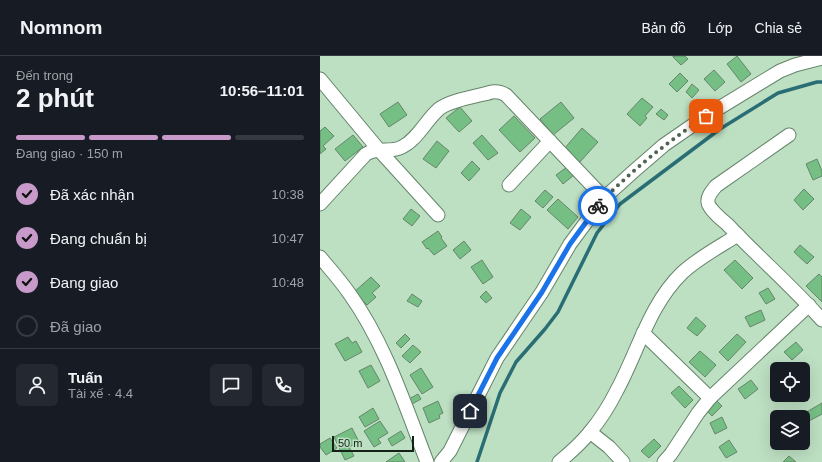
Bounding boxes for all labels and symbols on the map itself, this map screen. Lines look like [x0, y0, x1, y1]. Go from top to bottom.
pin [689, 99, 723, 133]
courier [578, 186, 618, 226]
pin [453, 394, 487, 428]
scale bar [332, 434, 414, 453]

